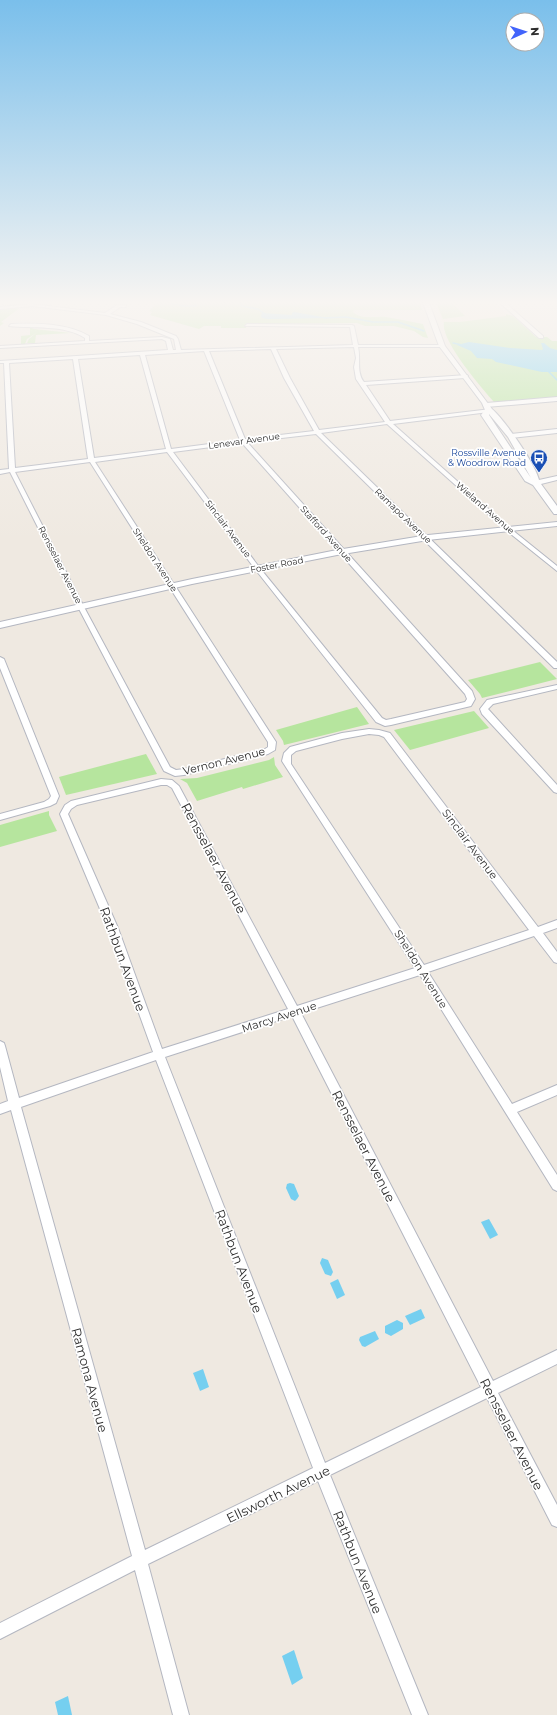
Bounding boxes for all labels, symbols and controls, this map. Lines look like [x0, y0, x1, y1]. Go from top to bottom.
north arrow [505, 12, 545, 52]
text: N [528, 27, 542, 36]
street label: Lenevar Avenue [207, 430, 281, 451]
place label: Rossville Avenue & Woodrow Road [448, 447, 527, 468]
bus stop icon: Rossville Avenue & Woodrow Road [529, 448, 549, 473]
street label: Wieland Avenue [454, 479, 517, 536]
street label: Ramapo Avenue [373, 486, 434, 546]
street label: Sinclair Avenue [203, 498, 254, 560]
street label: Stafford Avenue [298, 503, 355, 564]
street label: Rensselaer Avenue [36, 524, 85, 606]
street label: Sheldon Avenue [131, 526, 180, 594]
street label: Foster Road [249, 554, 304, 575]
street label: Vernon Avenue [181, 744, 267, 778]
street label: Rensselaer Avenue [178, 800, 250, 916]
street label: Sinclair Avenue [439, 806, 501, 882]
street label: Rathbun Avenue [97, 905, 149, 1013]
street label: Sheldon Avenue [391, 927, 451, 1011]
street label: Marcy Avenue [240, 998, 318, 1036]
street label: Rensselaer Avenue [329, 1087, 399, 1205]
street label: Rathbun Avenue [212, 1207, 266, 1315]
street label: Ramona Avenue [68, 1326, 112, 1434]
street label: Rensselaer Avenue [477, 1375, 547, 1493]
street label: Ellsworth Avenue [224, 1462, 333, 1526]
street label: Rathbun Avenue [330, 1508, 386, 1616]

